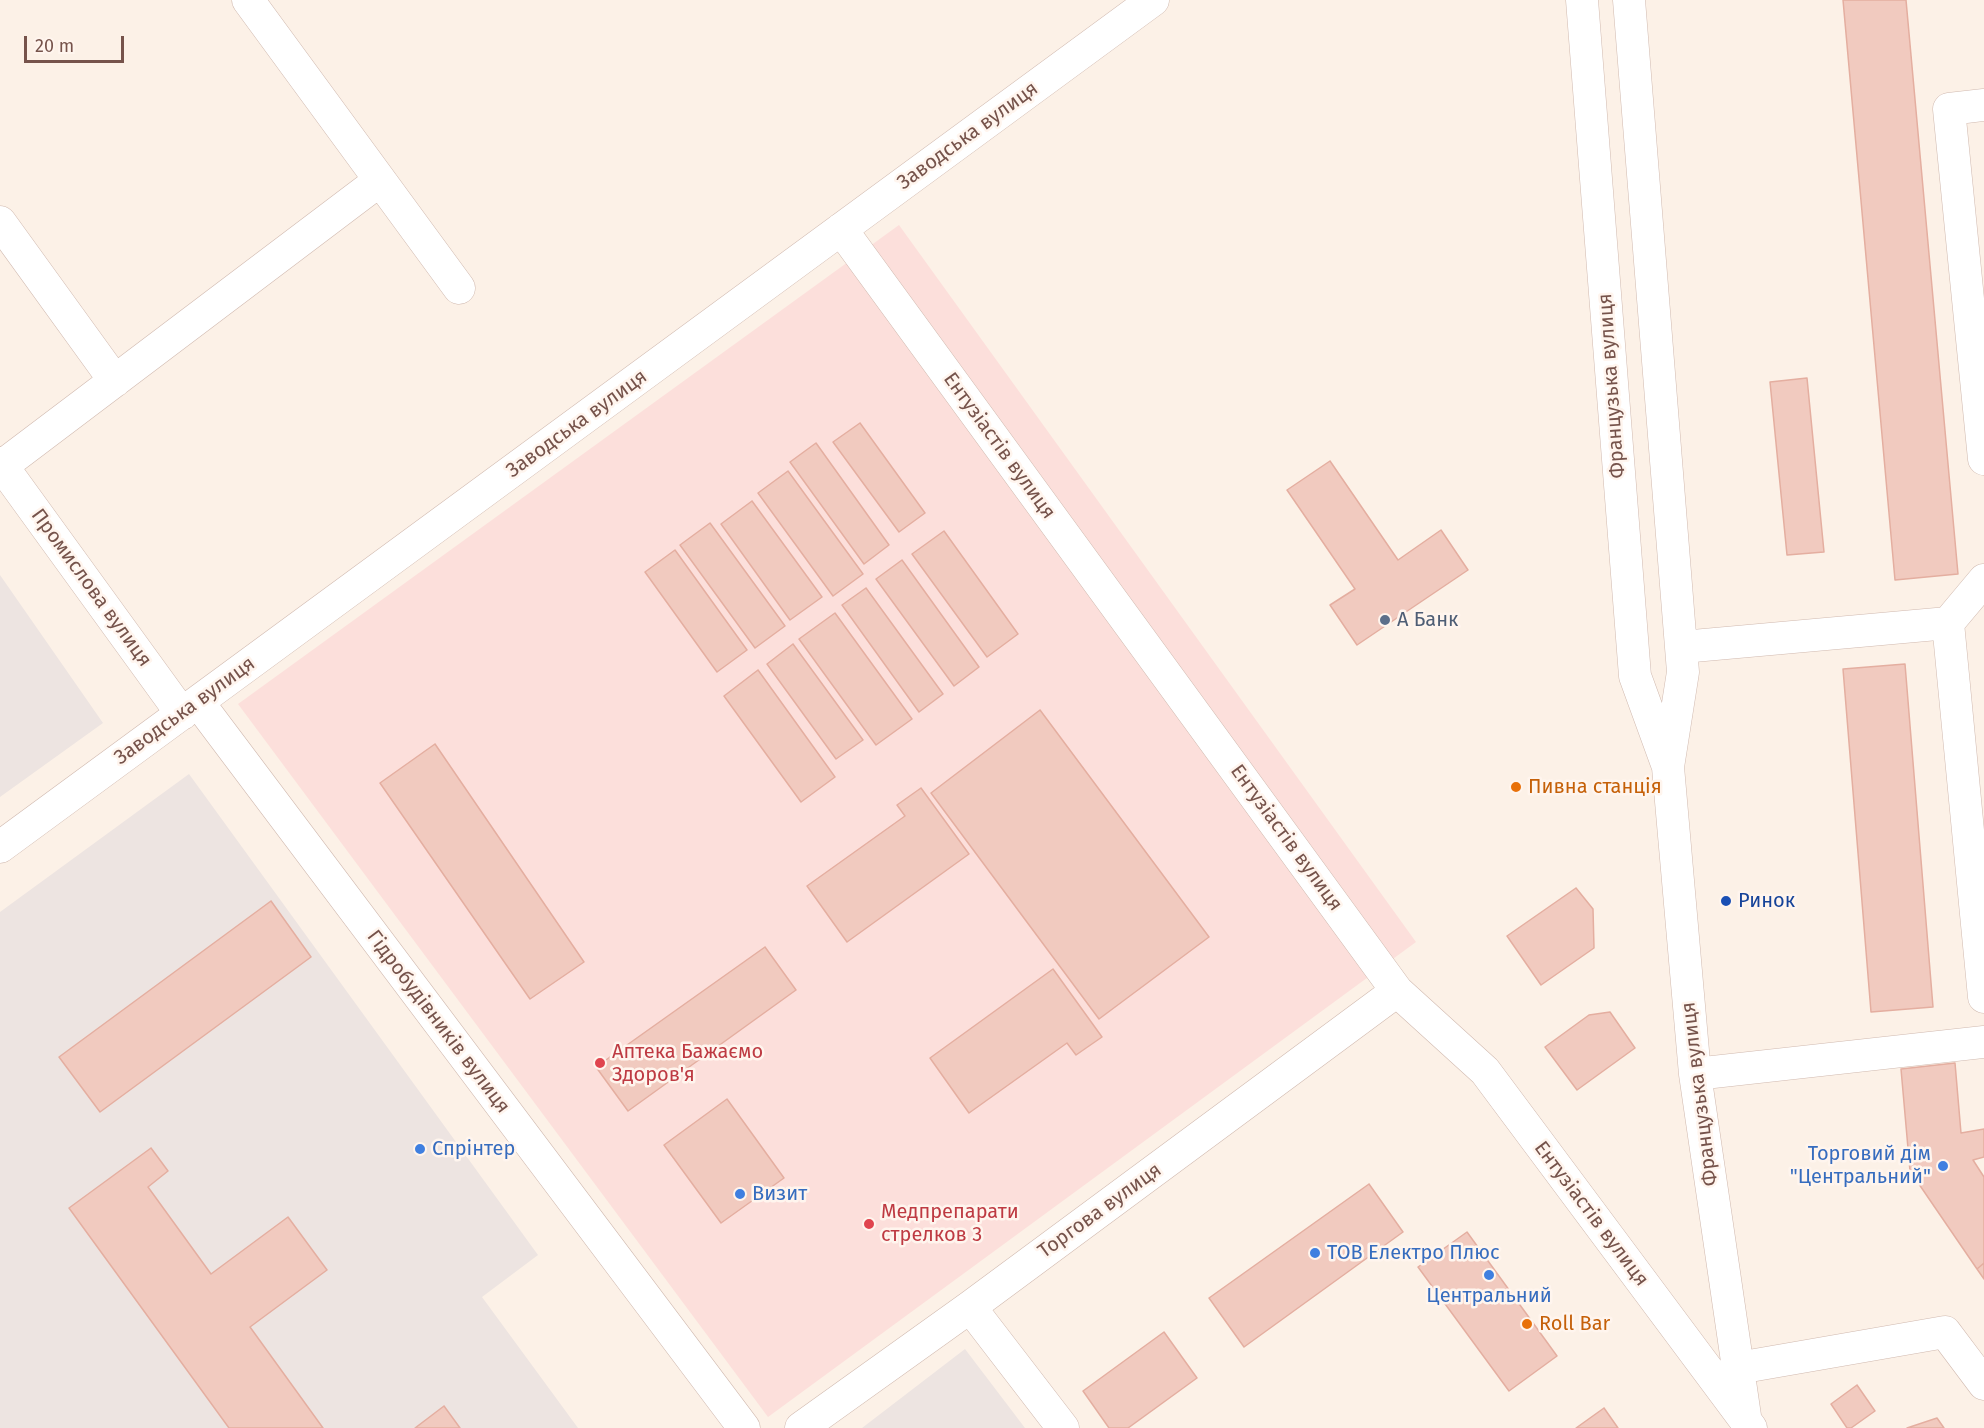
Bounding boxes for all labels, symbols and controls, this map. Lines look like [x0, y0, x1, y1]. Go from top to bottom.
scale bar [27, 24, 128, 62]
text: 20 m [35, 35, 74, 57]
street label: Заводська вулиця [893, 77, 1043, 195]
street label: Французька вулиця [1594, 293, 1630, 479]
street label: Заводська вулиця [502, 365, 652, 483]
street label: Ентузіастів вулиця [938, 368, 1060, 524]
street label: Промислова вулиця [26, 504, 156, 672]
place label: А Банк [1397, 608, 1458, 632]
marker: А Банк [1378, 613, 1392, 627]
street label: Заводська вулиця [110, 652, 260, 770]
street label: Ентузіастів вулиця [1225, 760, 1347, 916]
place label: Пивна станція [1528, 775, 1662, 799]
marker: Пивна станція [1509, 780, 1523, 794]
place label: Ринок [1738, 889, 1795, 913]
marker: Ринок [1719, 894, 1733, 908]
street label: Гідробудівників вулиця [361, 926, 515, 1118]
street label: Французька вулиця [1677, 1001, 1723, 1187]
place label: Аптека Бажаємо Здоров'я [612, 1040, 763, 1087]
marker: Аптека Бажаємо Здоров'я [593, 1056, 607, 1070]
place label: Спрінтер [432, 1137, 515, 1161]
street label: Ентузіастів вулиця [1529, 1137, 1653, 1291]
marker: Спрінтер [413, 1142, 427, 1156]
place label: Торговий дім "Центральний" [1790, 1142, 1931, 1189]
street label: Торгова вулиця [1034, 1158, 1166, 1264]
marker: Торговий дім "Центральний" [1936, 1159, 1950, 1173]
place label: Визит [752, 1182, 807, 1206]
marker: Визит [733, 1187, 747, 1201]
place label: Медпрепарати стрелков 3 [881, 1200, 1019, 1247]
marker: Медпрепарати стрелков 3 [862, 1217, 876, 1231]
place label: ТОВ Електро Плюс [1327, 1241, 1500, 1265]
marker: ТОВ Електро Плюс [1308, 1246, 1322, 1260]
marker: Центральний [1482, 1268, 1496, 1282]
place label: Центральний [1426, 1284, 1552, 1308]
place label: Roll Bar [1539, 1312, 1610, 1336]
marker: Roll Bar [1520, 1317, 1534, 1331]

